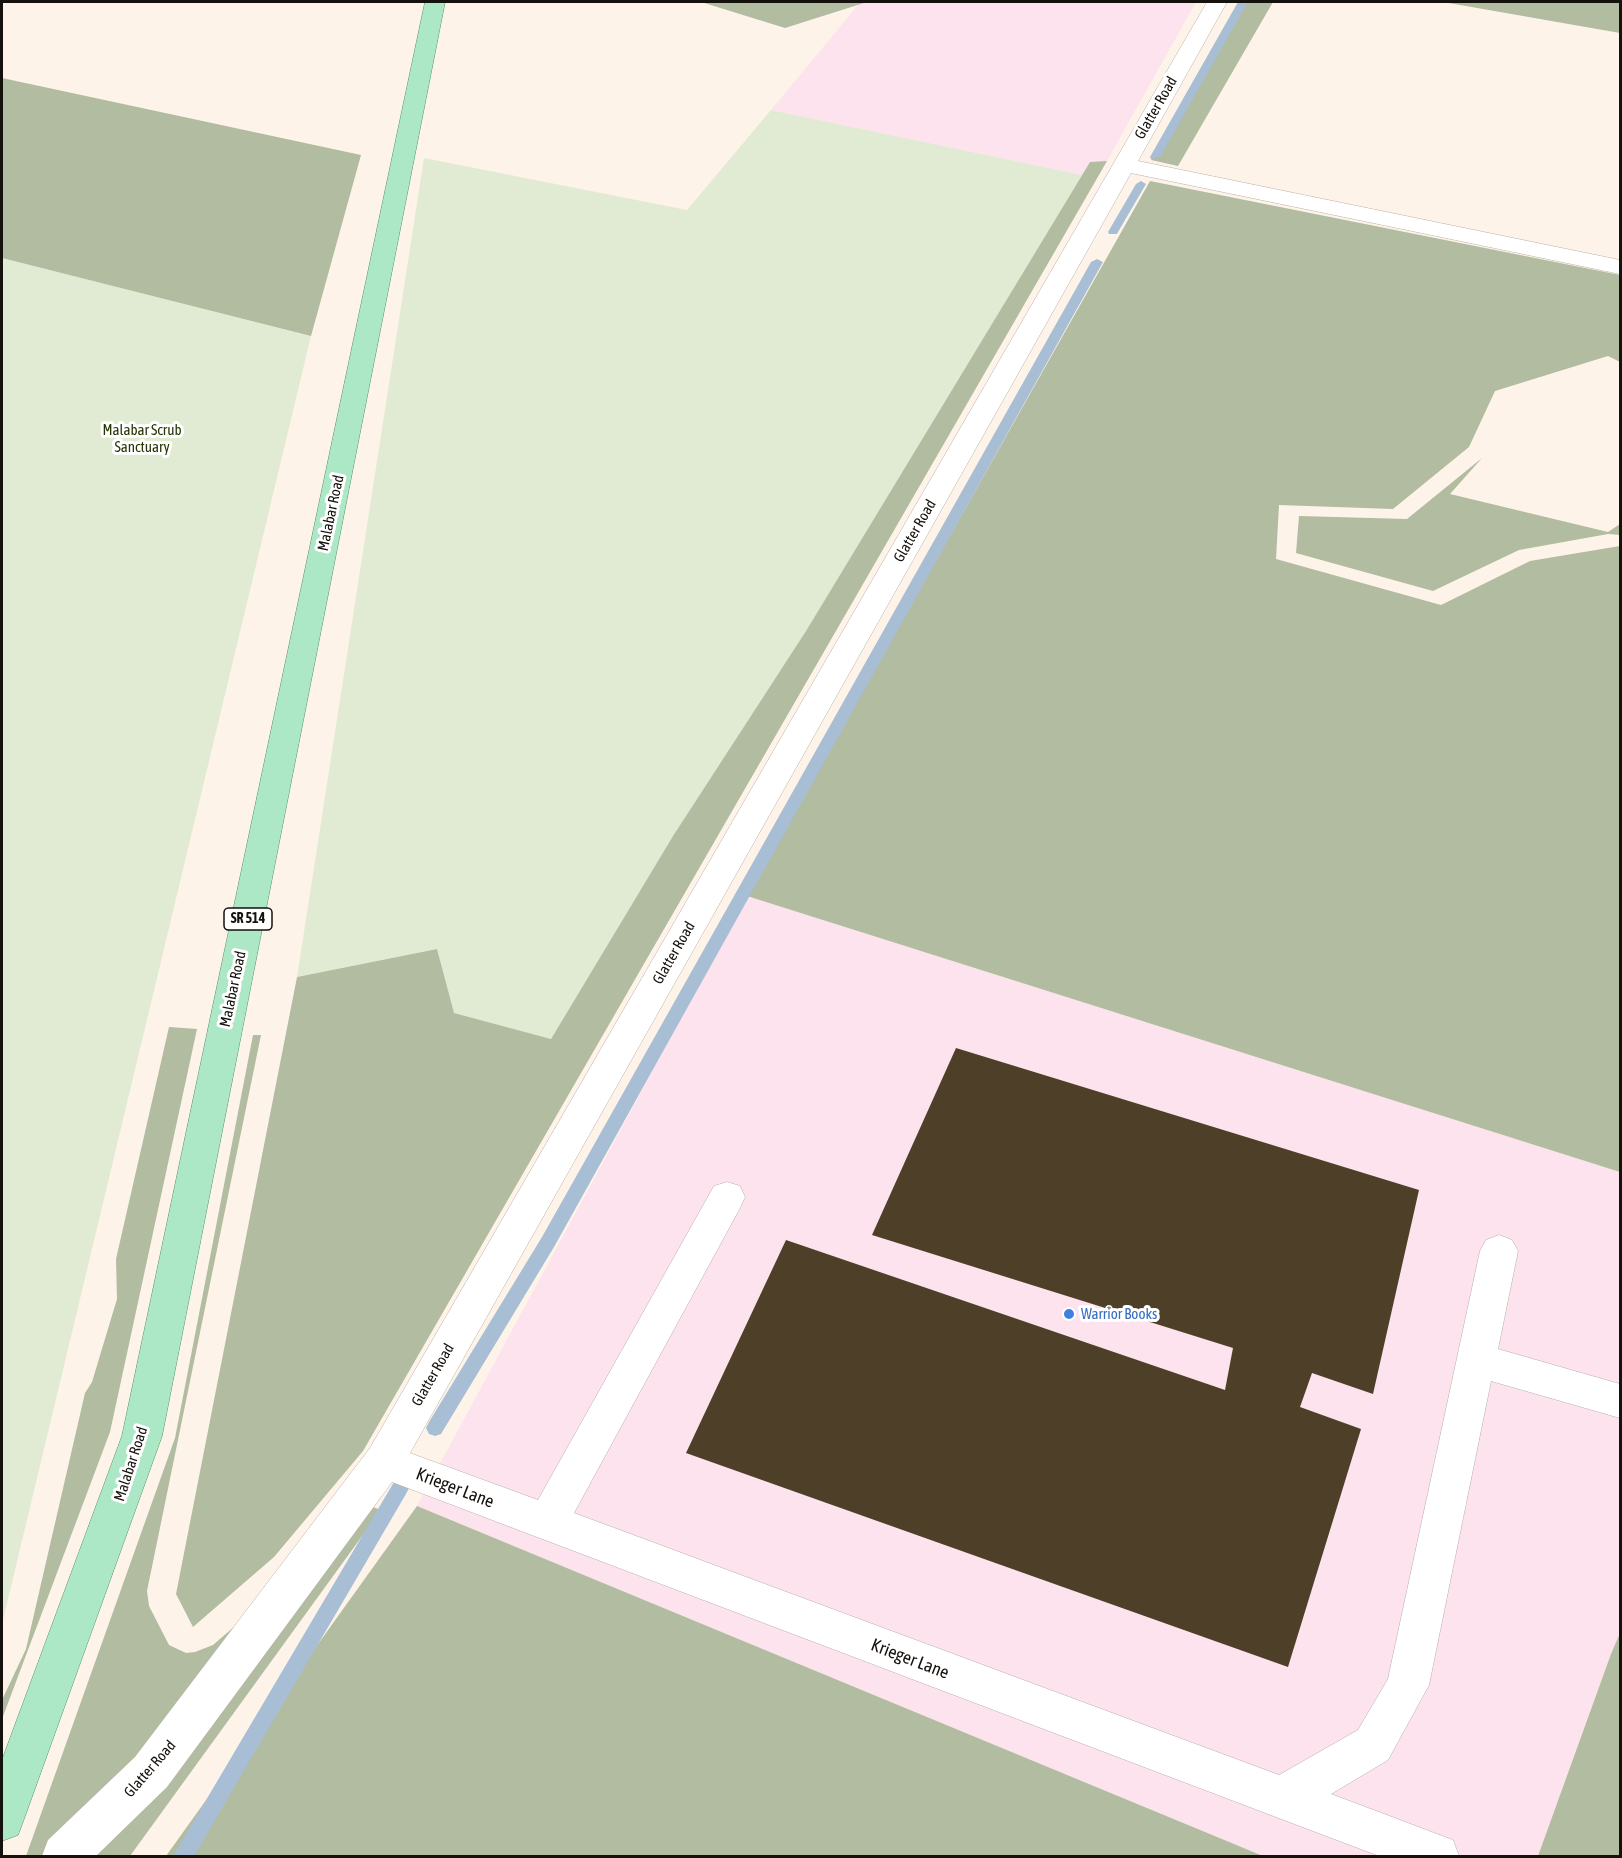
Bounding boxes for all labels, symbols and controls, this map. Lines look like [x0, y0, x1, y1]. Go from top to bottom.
street label: Glatter Road [1131, 73, 1181, 143]
park label: Malabar Scrub Sanctuary [102, 421, 182, 456]
street label: Malabar Road [314, 473, 348, 553]
street label: Glatter Road [890, 496, 940, 566]
road number: SR 514 [224, 908, 272, 930]
street label: Glatter Road [649, 918, 699, 988]
street label: Malabar Road [216, 949, 250, 1029]
place label: Warrior Books [1081, 1305, 1157, 1323]
marker: Warrior Books [1062, 1307, 1076, 1321]
street label: Glatter Road [408, 1340, 458, 1410]
street label: Malabar Road [111, 1425, 151, 1503]
street label: Krieger Lane [413, 1463, 497, 1513]
street label: Krieger Lane [868, 1634, 952, 1684]
street label: Glatter Road [120, 1737, 180, 1801]

